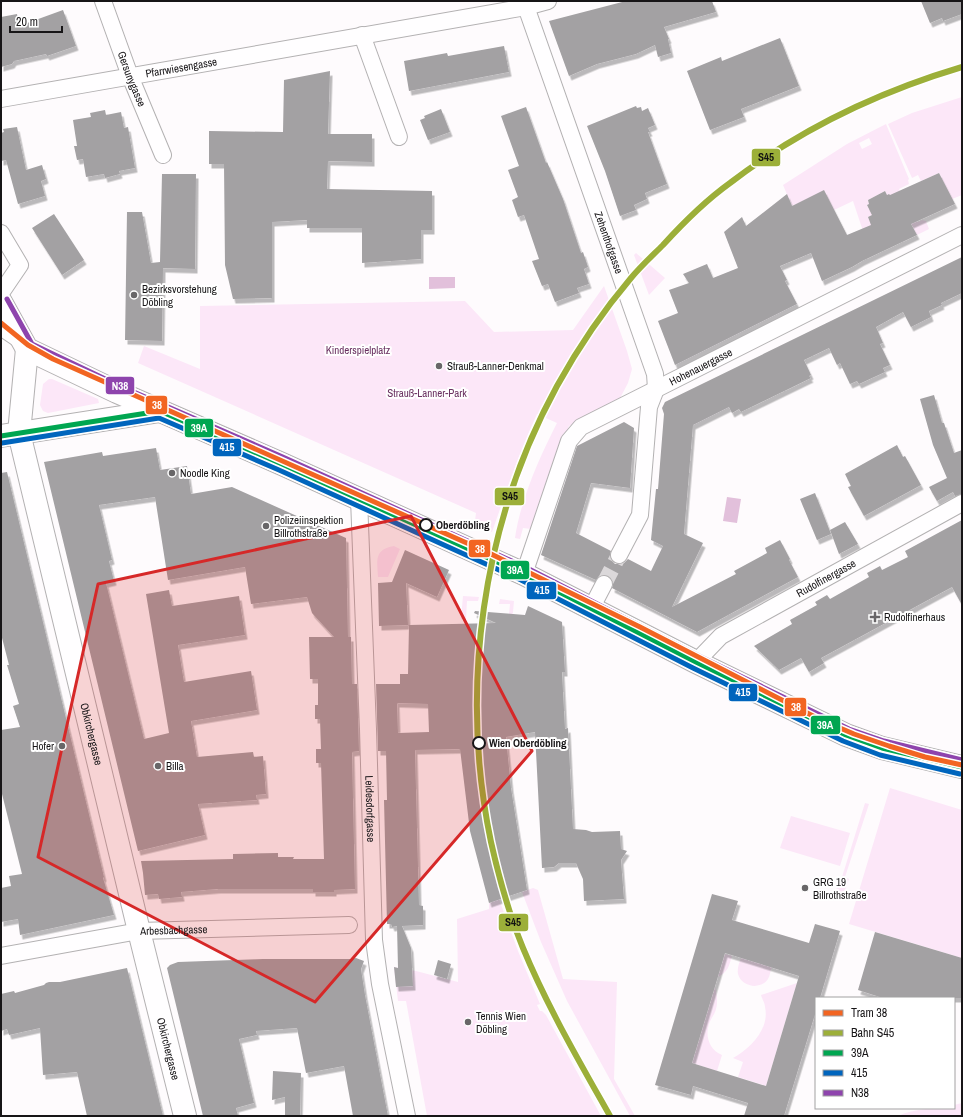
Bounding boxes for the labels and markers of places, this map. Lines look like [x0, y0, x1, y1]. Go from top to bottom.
place label: Bezirksvorstehung Döbling [142, 282, 217, 309]
marker: Bezirksvorstehung Döbling [129, 290, 139, 300]
place label: Strauß-Lanner-Denkmal [447, 359, 544, 373]
marker: Strauß-Lanner-Denkmal [434, 361, 444, 371]
place label: Noodle King [180, 466, 230, 480]
marker: Noodle King [167, 468, 177, 478]
place label: Polizeiinspektion Billrothstraße [274, 513, 343, 540]
marker: Oberdöbling [419, 518, 433, 532]
place label: Oberdöbling [436, 518, 490, 532]
marker: Polizeiinspektion Billrothstraße [261, 521, 271, 531]
place label: Rudolfinerhaus [884, 610, 946, 624]
marker: Rudolfinerhaus [869, 611, 881, 623]
marker: Wien Oberdöbling [472, 736, 486, 750]
place label: Wien Oberdöbling [489, 736, 567, 750]
place label: Hofer [32, 739, 54, 753]
marker: Hofer [57, 741, 67, 751]
place label: Billa [166, 759, 184, 773]
marker: Billa [153, 761, 163, 771]
place label: GRG 19 Billrothstraße [813, 875, 867, 902]
marker: GRG 19 Billrothstraße [800, 883, 810, 893]
place label: Tennis Wien Döbling [476, 1009, 526, 1036]
marker: Tennis Wien Döbling [463, 1017, 473, 1027]

